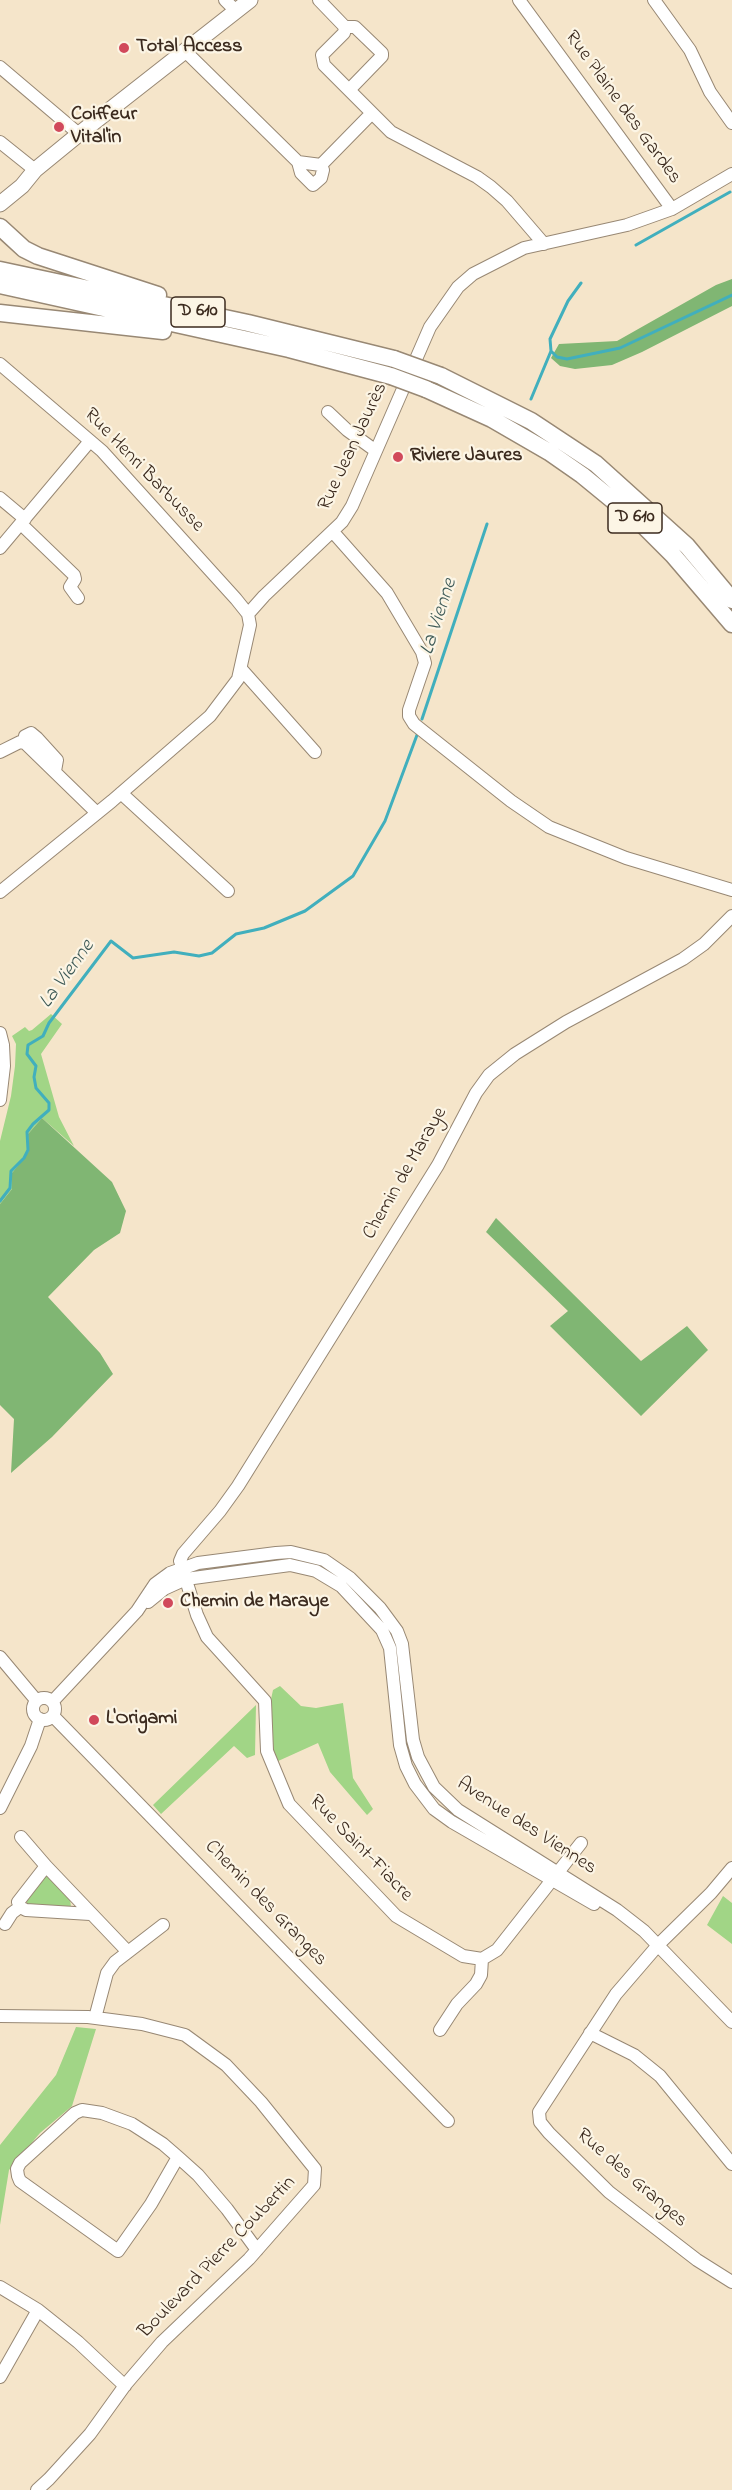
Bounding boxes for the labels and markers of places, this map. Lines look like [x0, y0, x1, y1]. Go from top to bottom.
place label: Total Access [136, 36, 242, 60]
marker: Total Access [117, 41, 131, 55]
place label: Coiffeur Vital'in [71, 104, 137, 151]
marker: Coiffeur Vital'in [52, 120, 66, 134]
place label: Riviere Jaures [410, 445, 522, 469]
marker: Riviere Jaures [391, 450, 405, 464]
place label: Chemin de Maraye [180, 1591, 329, 1615]
marker: Chemin de Maraye [161, 1596, 175, 1610]
place label: L'Origami [106, 1708, 177, 1732]
marker: L'Origami [87, 1713, 101, 1727]

